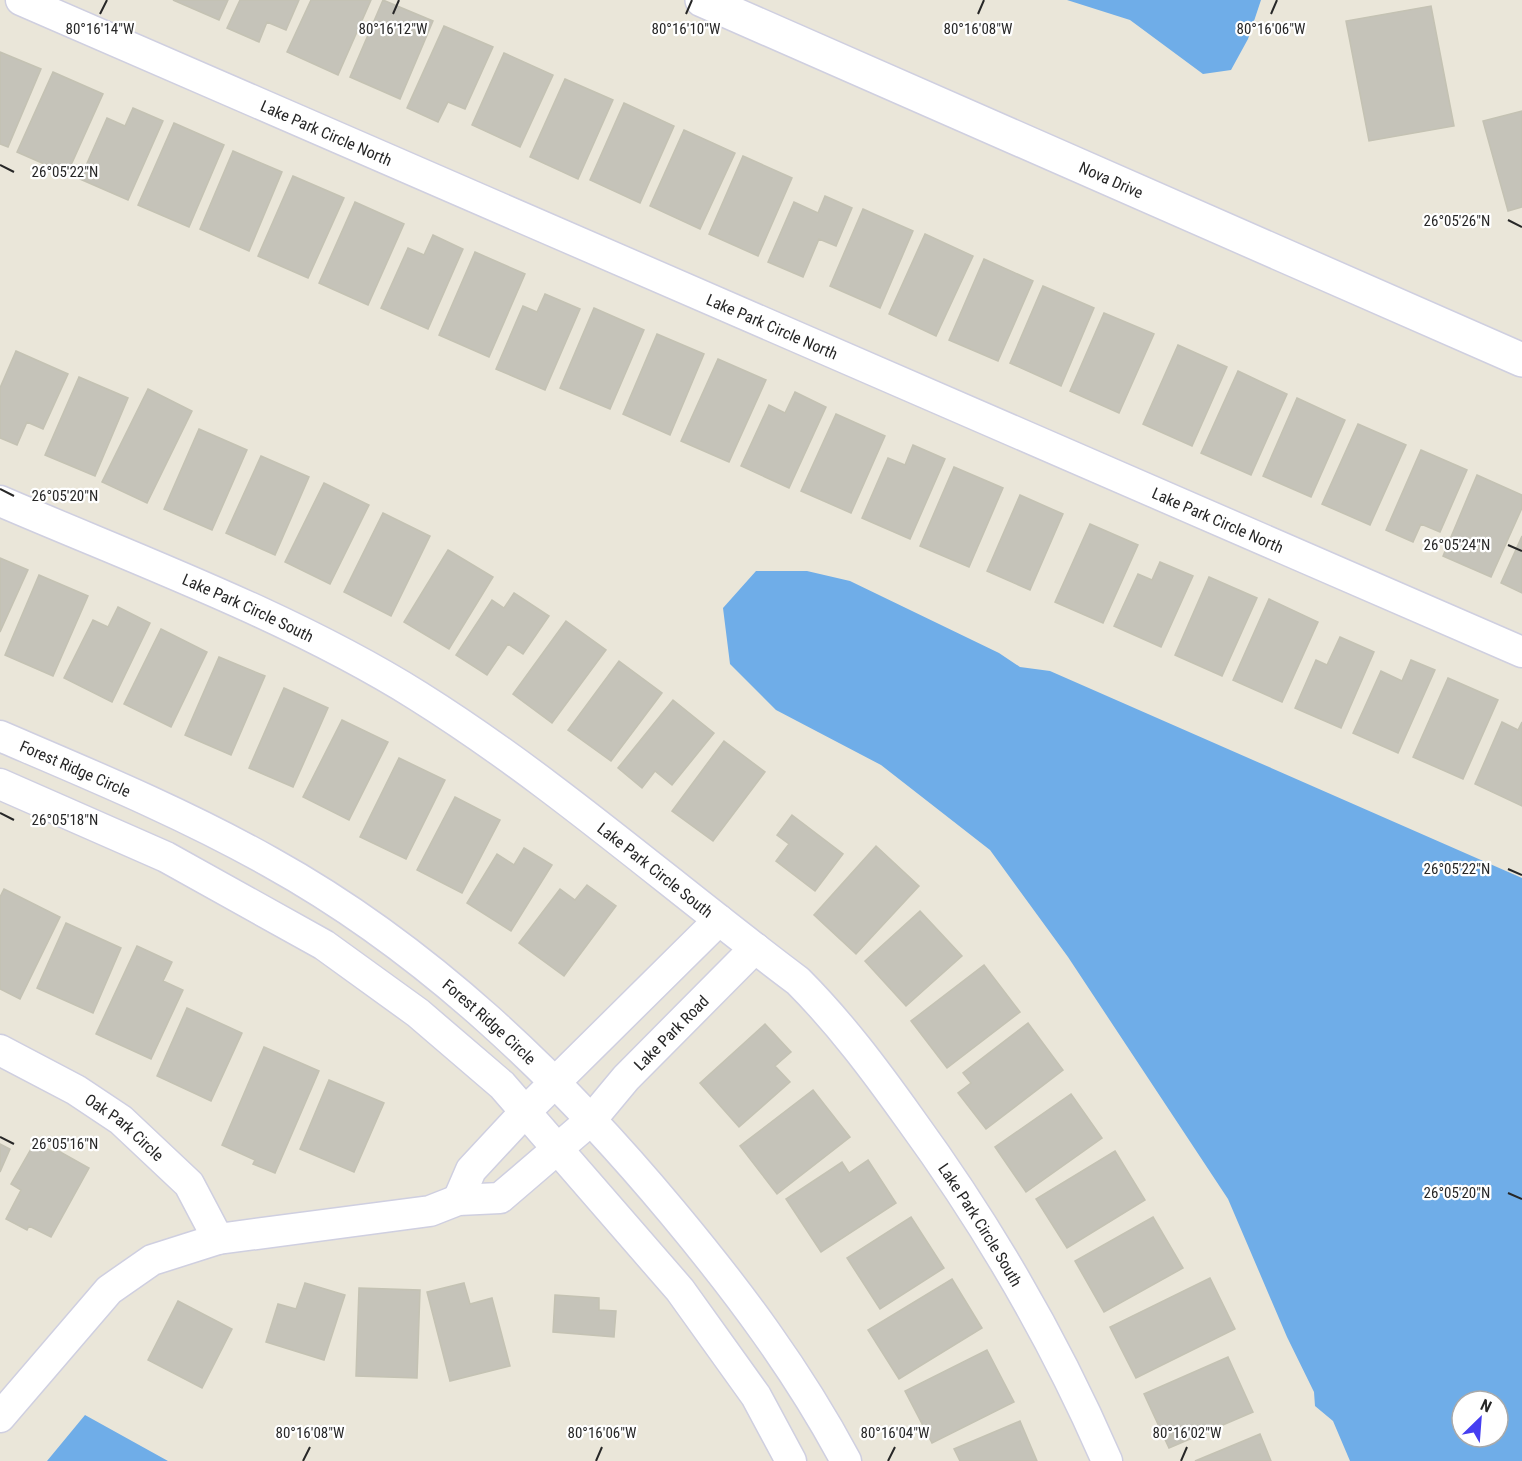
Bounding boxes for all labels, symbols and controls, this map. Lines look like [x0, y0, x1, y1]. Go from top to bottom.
text: 80°16'14"W [66, 20, 135, 38]
text: 80°16'12"W [359, 20, 428, 38]
text: 80°16'10"W [652, 20, 721, 38]
text: 80°16'08"W [944, 20, 1013, 38]
text: 80°16'06"W [1237, 20, 1306, 38]
street label: Lake Park Circle North [258, 96, 395, 170]
street label: Nova Drive [1076, 158, 1146, 202]
text: 26°05'22"N [32, 163, 98, 181]
text: 26°05'26"N [1424, 212, 1490, 230]
street label: Lake Park Circle North [703, 290, 841, 364]
street label: Lake Park Circle North [1149, 484, 1286, 557]
text: 26°05'20"N [32, 487, 98, 505]
text: 26°05'24"N [1424, 536, 1490, 554]
street label: Lake Park Circle South [179, 570, 317, 646]
street label: Forest Ridge Circle [17, 737, 133, 801]
text: 26°05'18"N [32, 811, 98, 829]
street label: Lake Park Circle South [593, 819, 717, 922]
text: 26°05'22"N [1424, 860, 1490, 878]
street label: Forest Ridge Circle [439, 975, 540, 1069]
street label: Lake Park Road [630, 992, 713, 1074]
street label: Oak Park Circle [81, 1090, 167, 1165]
text: 26°05'16"N [32, 1135, 98, 1153]
street label: Lake Park Circle South [934, 1160, 1026, 1290]
text: 26°05'20"N [1424, 1184, 1490, 1202]
north arrow [1450, 1389, 1510, 1449]
text: N [1478, 1395, 1495, 1417]
text: 80°16'08"W [276, 1424, 345, 1442]
text: 80°16'06"W [568, 1424, 637, 1442]
text: 80°16'04"W [861, 1424, 930, 1442]
text: 80°16'02"W [1153, 1424, 1222, 1442]

